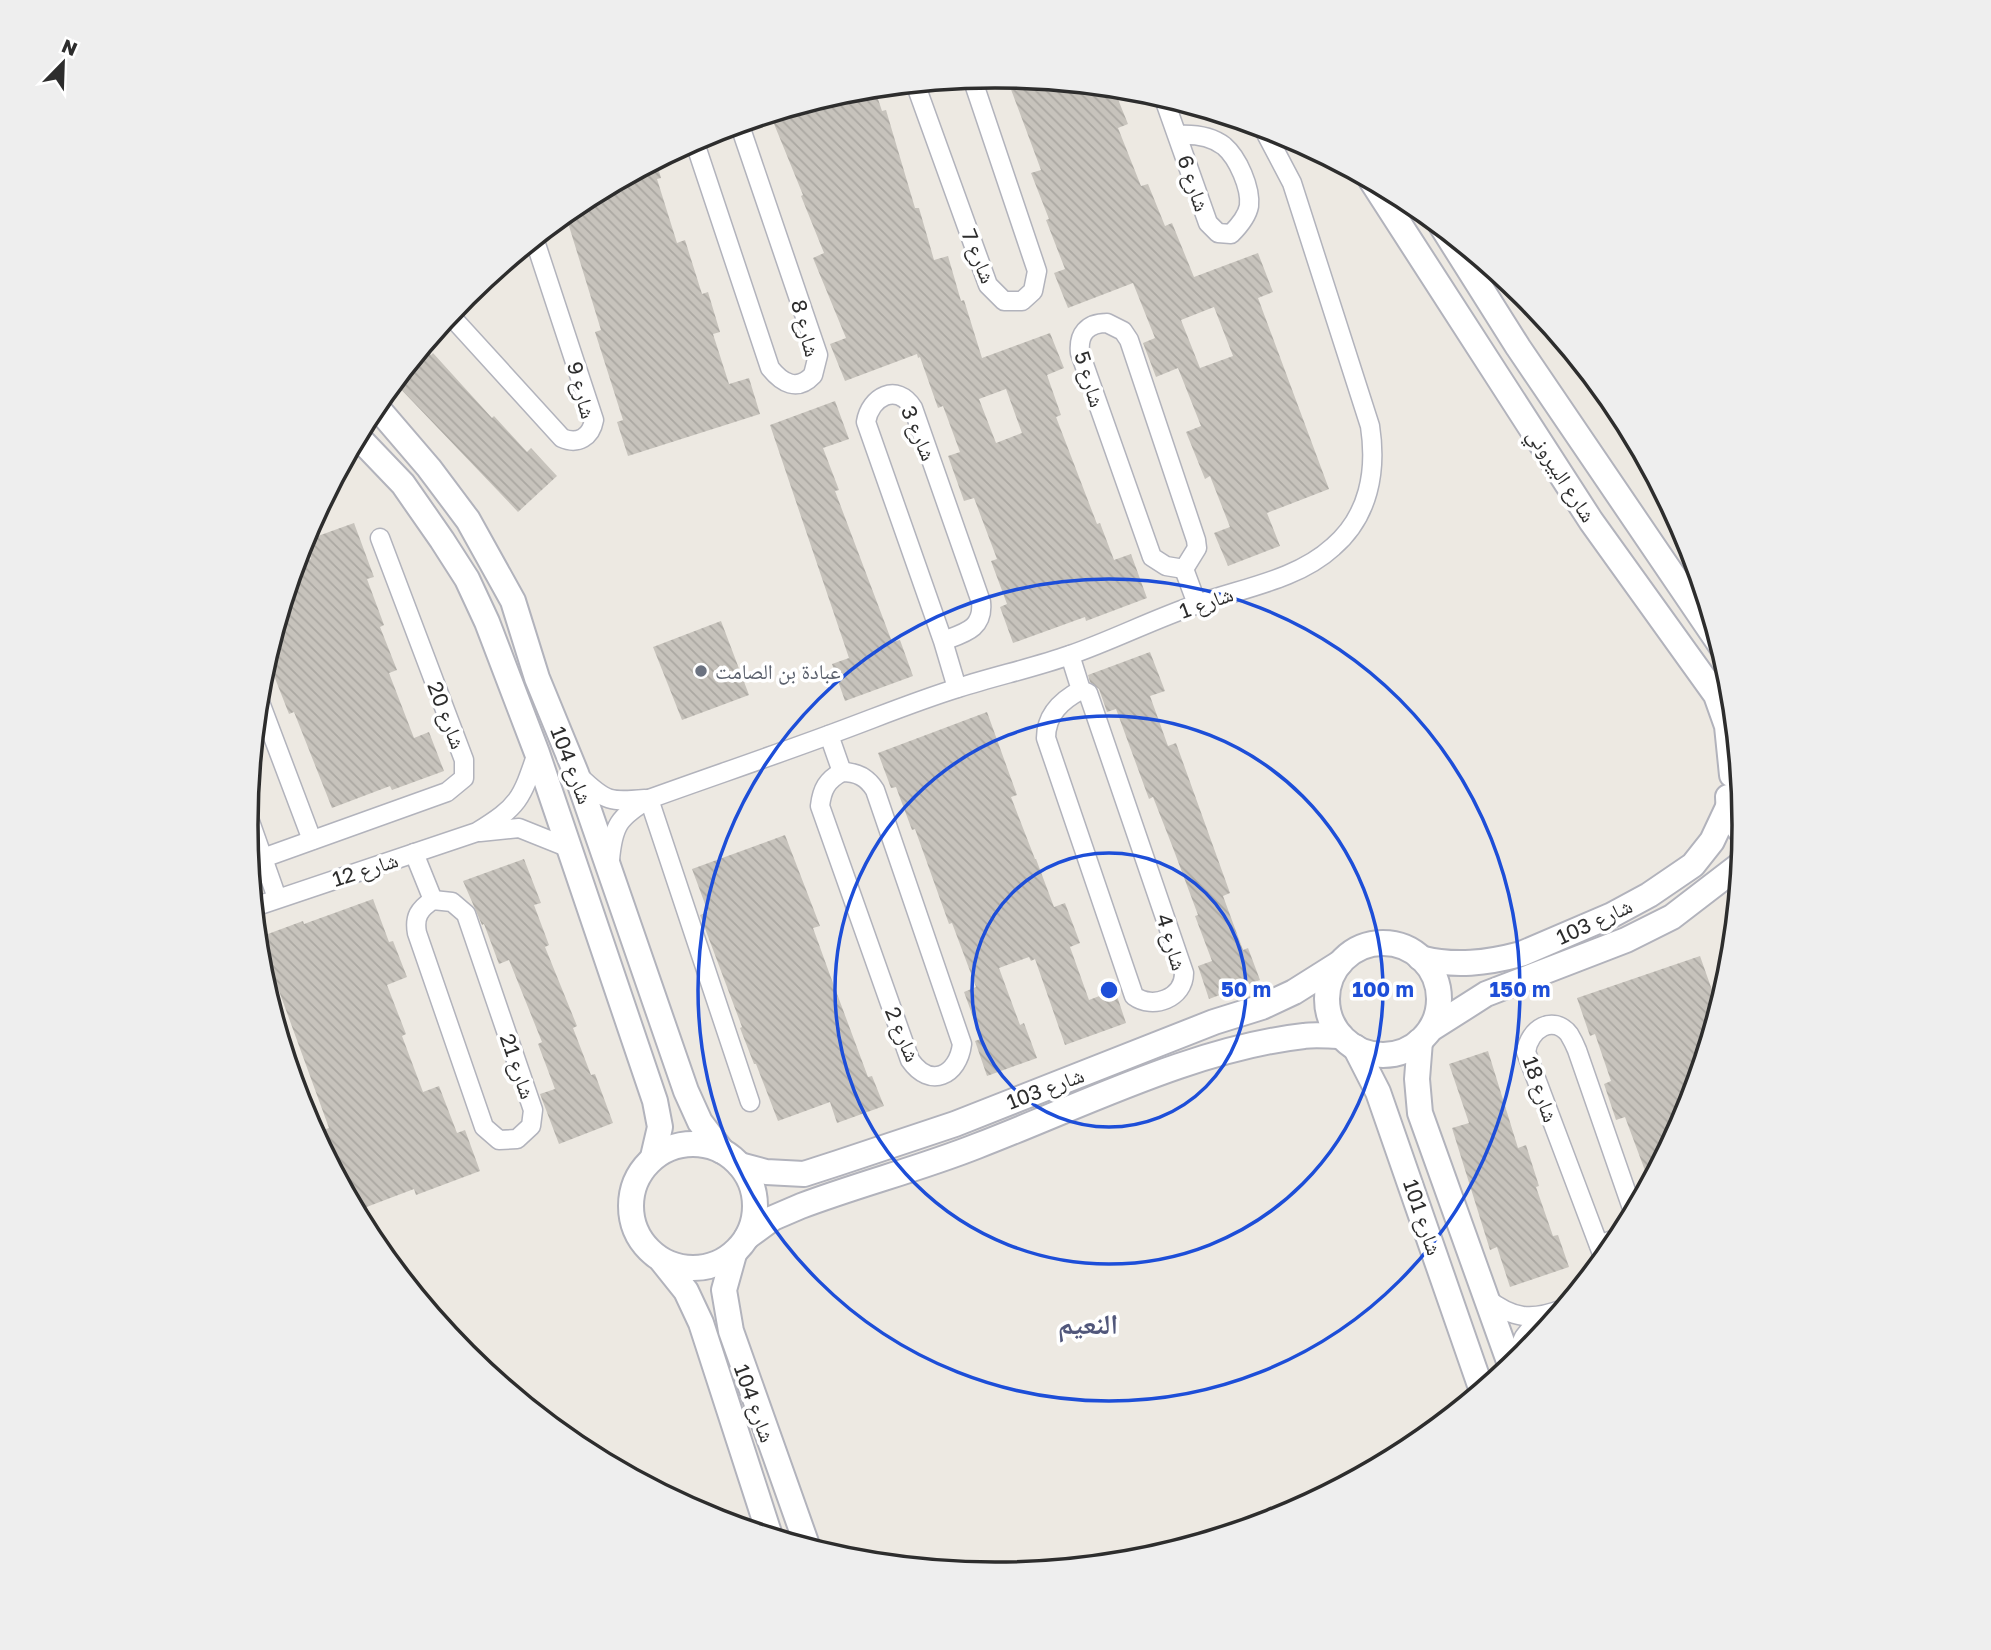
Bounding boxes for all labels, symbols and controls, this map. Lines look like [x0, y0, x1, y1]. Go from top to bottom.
north arrow [28, 28, 98, 98]
text: N [59, 33, 81, 60]
street label: شارع 6 [1171, 151, 1216, 215]
street label: شارع 7 [955, 225, 1002, 287]
street label: شارع 8 [785, 297, 826, 360]
street label: شارع 5 [1068, 348, 1111, 411]
street label: شارع 9 [561, 359, 602, 422]
street label: شارع 3 [895, 401, 942, 465]
street label: شارع البيروني [1518, 423, 1602, 529]
street label: شارع 1 [1176, 580, 1237, 625]
place label: عبادة بن الصامت [715, 658, 841, 685]
marker: عبادة بن الصامت [693, 663, 709, 679]
street label: شارع 20 [421, 677, 472, 753]
street label: شارع 104 [544, 722, 599, 808]
street label: شارع 12 [329, 846, 401, 893]
street label: شارع 103 [1552, 892, 1636, 951]
street label: شارع 4 [1150, 910, 1193, 974]
text: 50 m [1221, 976, 1271, 1002]
text: 100 m [1352, 976, 1414, 1002]
text: 150 m [1490, 976, 1550, 1002]
centre of rings [1097, 978, 1121, 1002]
street label: شارع 2 [879, 1003, 926, 1066]
street label: شارع 21 [494, 1030, 541, 1102]
street label: شارع 18 [1517, 1053, 1564, 1126]
street label: شارع 103 [1003, 1061, 1088, 1116]
street label: شارع 101 [1397, 1176, 1448, 1259]
district label: النعيم [1058, 1307, 1118, 1343]
street label: شارع 104 [728, 1360, 781, 1446]

